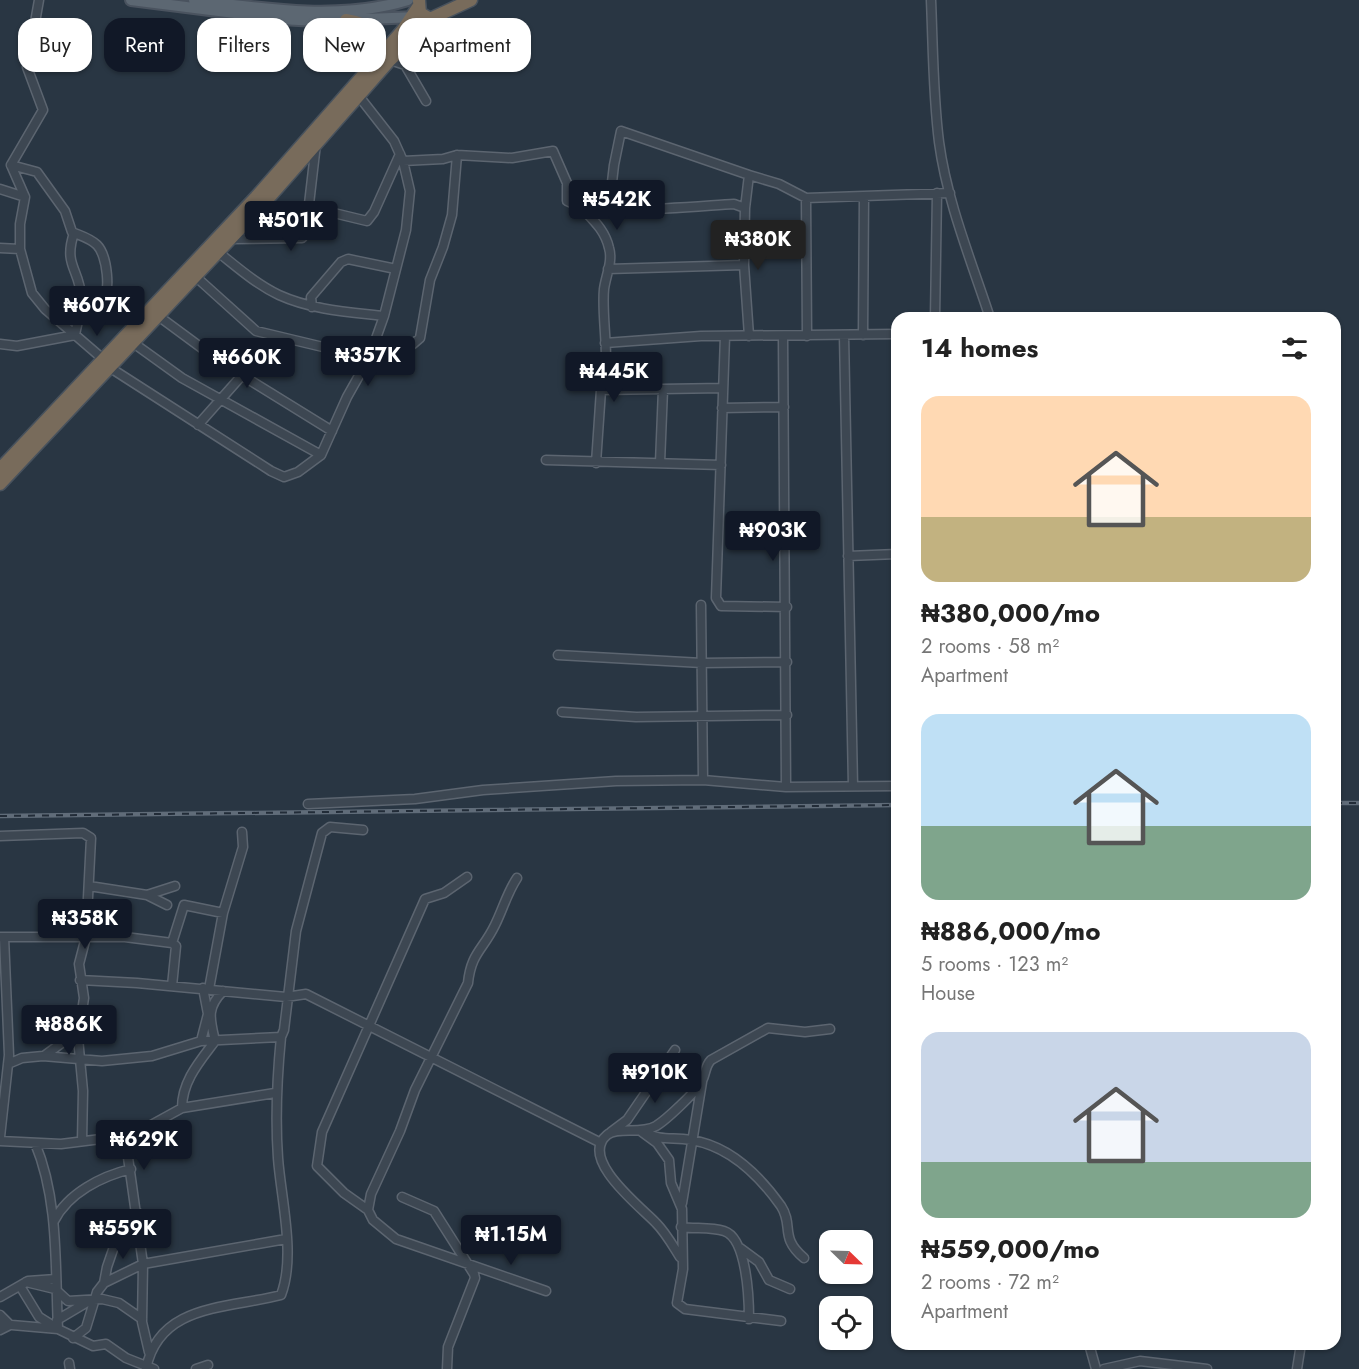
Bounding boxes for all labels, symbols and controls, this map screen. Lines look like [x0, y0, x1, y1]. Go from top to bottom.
chip: Buy [18, 18, 92, 72]
chip: Rent [104, 18, 185, 72]
chip: Filters [197, 18, 291, 72]
chip: New [303, 18, 386, 72]
chip: Apartment [398, 18, 531, 72]
pin: ₦542K [575, 180, 659, 231]
text: ₦542K [583, 185, 651, 214]
pin: ₦501K [249, 201, 333, 252]
text: ₦501K [259, 206, 323, 235]
pin: ₦380K [716, 220, 800, 271]
text: ₦380K [725, 225, 791, 254]
pin: ₦607K [55, 286, 139, 337]
text: ₦607K [63, 291, 131, 320]
text: 14 homes [921, 329, 1038, 367]
icon: filters [1278, 332, 1311, 365]
pin: ₦357K [326, 336, 410, 387]
pin: ₦660K [205, 338, 289, 389]
text: ₦357K [335, 341, 401, 370]
text: ₦660K [213, 343, 281, 372]
pin: ₦445K [572, 352, 656, 403]
text: ₦445K [579, 357, 649, 386]
icon: home [1062, 435, 1170, 543]
pin: ₦903K [731, 511, 815, 562]
text: ₦903K [739, 516, 807, 545]
text: ₦380,000/mo [921, 594, 1100, 632]
text: 2 rooms · 58 m² [921, 632, 1059, 661]
text: Apartment [921, 661, 1008, 690]
icon: home [1062, 753, 1170, 861]
pin: ₦358K [43, 899, 127, 950]
text: ₦358K [52, 904, 118, 933]
text: ₦886,000/mo [921, 912, 1100, 950]
text: 5 rooms · 123 m² [921, 950, 1068, 979]
text: House [921, 979, 975, 1008]
pin: ₦886K [27, 1005, 111, 1056]
text: ₦886K [36, 1010, 102, 1039]
pin: ₦910K [613, 1053, 697, 1104]
text: ₦910K [622, 1058, 688, 1087]
icon: home [1062, 1071, 1170, 1179]
pin: ₦629K [102, 1120, 186, 1171]
text: ₦629K [110, 1125, 178, 1154]
pin: ₦559K [81, 1209, 165, 1260]
text: ₦559K [89, 1214, 157, 1243]
pin: ₦1.15M [462, 1215, 560, 1266]
text: ₦1.15M [475, 1220, 547, 1249]
north arrow [819, 1230, 873, 1284]
map controls [819, 1230, 873, 1350]
text: ₦559,000/mo [921, 1230, 1100, 1268]
text: 2 rooms · 72 m² [921, 1268, 1059, 1297]
button: locate [819, 1296, 873, 1350]
text: Apartment [921, 1297, 1008, 1326]

